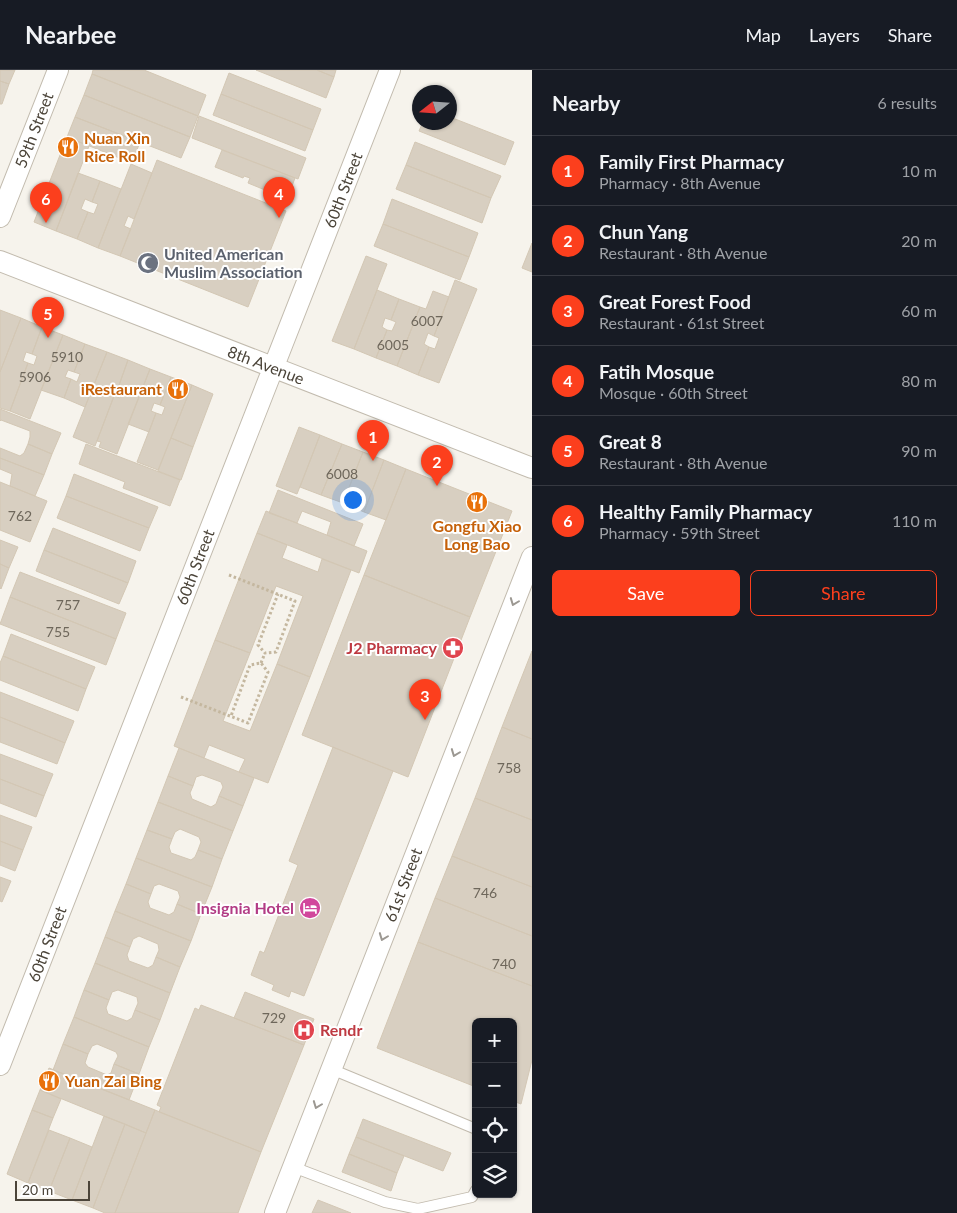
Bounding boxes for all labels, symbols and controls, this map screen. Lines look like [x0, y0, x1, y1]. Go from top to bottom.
text: Nearbee [25, 20, 116, 49]
text: Map [745, 24, 781, 46]
text: Layers [809, 24, 860, 46]
text: Share [888, 24, 932, 46]
north arrow [412, 85, 457, 130]
street label: 59th Street [10, 89, 57, 170]
text: Nearby [552, 90, 620, 115]
text: 6 results [877, 93, 937, 112]
place label: Nuan Xin Rice Roll [84, 128, 150, 165]
restaurant icon: Nuan Xin Rice Roll [56, 135, 80, 159]
street label: 60th Street [319, 149, 366, 230]
text: Family First Pharmacy [599, 150, 784, 173]
text: 1 [563, 161, 573, 180]
text: 10 m [901, 161, 937, 180]
text: Pharmacy · 8th Avenue [599, 173, 761, 192]
pin: 4 [263, 177, 295, 218]
pin: 6 [30, 182, 62, 223]
text: Chun Yang [599, 220, 688, 243]
text: 2 [563, 231, 573, 250]
text: 20 m [901, 231, 937, 250]
text: Restaurant · 8th Avenue [599, 243, 768, 262]
place label: United American Muslim Association [164, 244, 302, 281]
mosque icon: United American Muslim Association [136, 251, 160, 275]
text: Great Forest Food [599, 290, 751, 313]
pin: 5 [32, 297, 64, 338]
text: 3 [563, 301, 573, 320]
text: 60 m [901, 301, 937, 320]
house number: 6007 [411, 312, 443, 329]
text: Restaurant · 61st Street [599, 313, 765, 332]
house number: 6005 [377, 336, 409, 353]
street label: 8th Avenue [225, 341, 307, 388]
house number: 5910 [51, 348, 83, 365]
text: Fatih Mosque [599, 360, 714, 383]
house number: 5906 [19, 368, 51, 385]
text: 4 [563, 371, 573, 390]
text: 80 m [901, 371, 937, 390]
restaurant icon: iRestaurant [166, 377, 190, 401]
place label: iRestaurant [81, 379, 162, 398]
text: Mosque · 60th Street [599, 383, 748, 402]
pin: 1 [357, 420, 389, 461]
text: Great 8 [599, 430, 662, 453]
text: 5 [563, 441, 573, 460]
text: 90 m [901, 441, 937, 460]
pin: 2 [421, 445, 453, 486]
text: Restaurant · 8th Avenue [599, 453, 768, 472]
house number: 6008 [326, 465, 358, 482]
your location [340, 487, 366, 513]
restaurant icon: Gongfu Xiao Long Bao [465, 490, 489, 514]
text: Healthy Family Pharmacy [599, 500, 812, 523]
house number: 762 [8, 507, 32, 524]
text: 6 [563, 511, 573, 530]
text: 110 m [892, 511, 937, 530]
place label: Gongfu Xiao Long Bao [433, 516, 521, 553]
text: Pharmacy · 59th Street [599, 523, 760, 542]
street label: 60th Street [171, 526, 218, 607]
button: Save [552, 570, 740, 616]
button: Share [750, 570, 937, 616]
house number: 757 [56, 596, 80, 613]
one-way arrow [510, 597, 520, 606]
house number: 755 [46, 623, 70, 640]
pharmacy icon: J2 Pharmacy [441, 636, 465, 660]
place label: J2 Pharmacy [346, 638, 438, 657]
pin: 3 [409, 679, 441, 720]
one-way arrow [451, 748, 461, 757]
house number: 758 [497, 759, 521, 776]
street label: 61st Street [380, 845, 425, 924]
house number: 746 [473, 884, 497, 901]
hotel icon: Insignia Hotel [298, 896, 322, 920]
place label: Insignia Hotel [196, 898, 294, 917]
street label: 60th Street [23, 903, 70, 984]
one-way arrow [379, 932, 389, 941]
house number: 740 [492, 955, 516, 972]
house number: 729 [262, 1009, 286, 1026]
hospital icon: Rendr [292, 1018, 316, 1042]
map controls [472, 1018, 517, 1198]
button: + [472, 1018, 517, 1063]
place label: Rendr [320, 1020, 362, 1039]
button: − [472, 1063, 517, 1108]
restaurant icon: Yuan Zai Bing [37, 1069, 61, 1093]
place label: Yuan Zai Bing [64, 1071, 162, 1090]
one-way arrow [313, 1100, 323, 1109]
button: locate [472, 1108, 517, 1153]
button: layers [472, 1153, 517, 1198]
scale bar [15, 1178, 90, 1201]
text: 20 m [22, 1181, 53, 1198]

